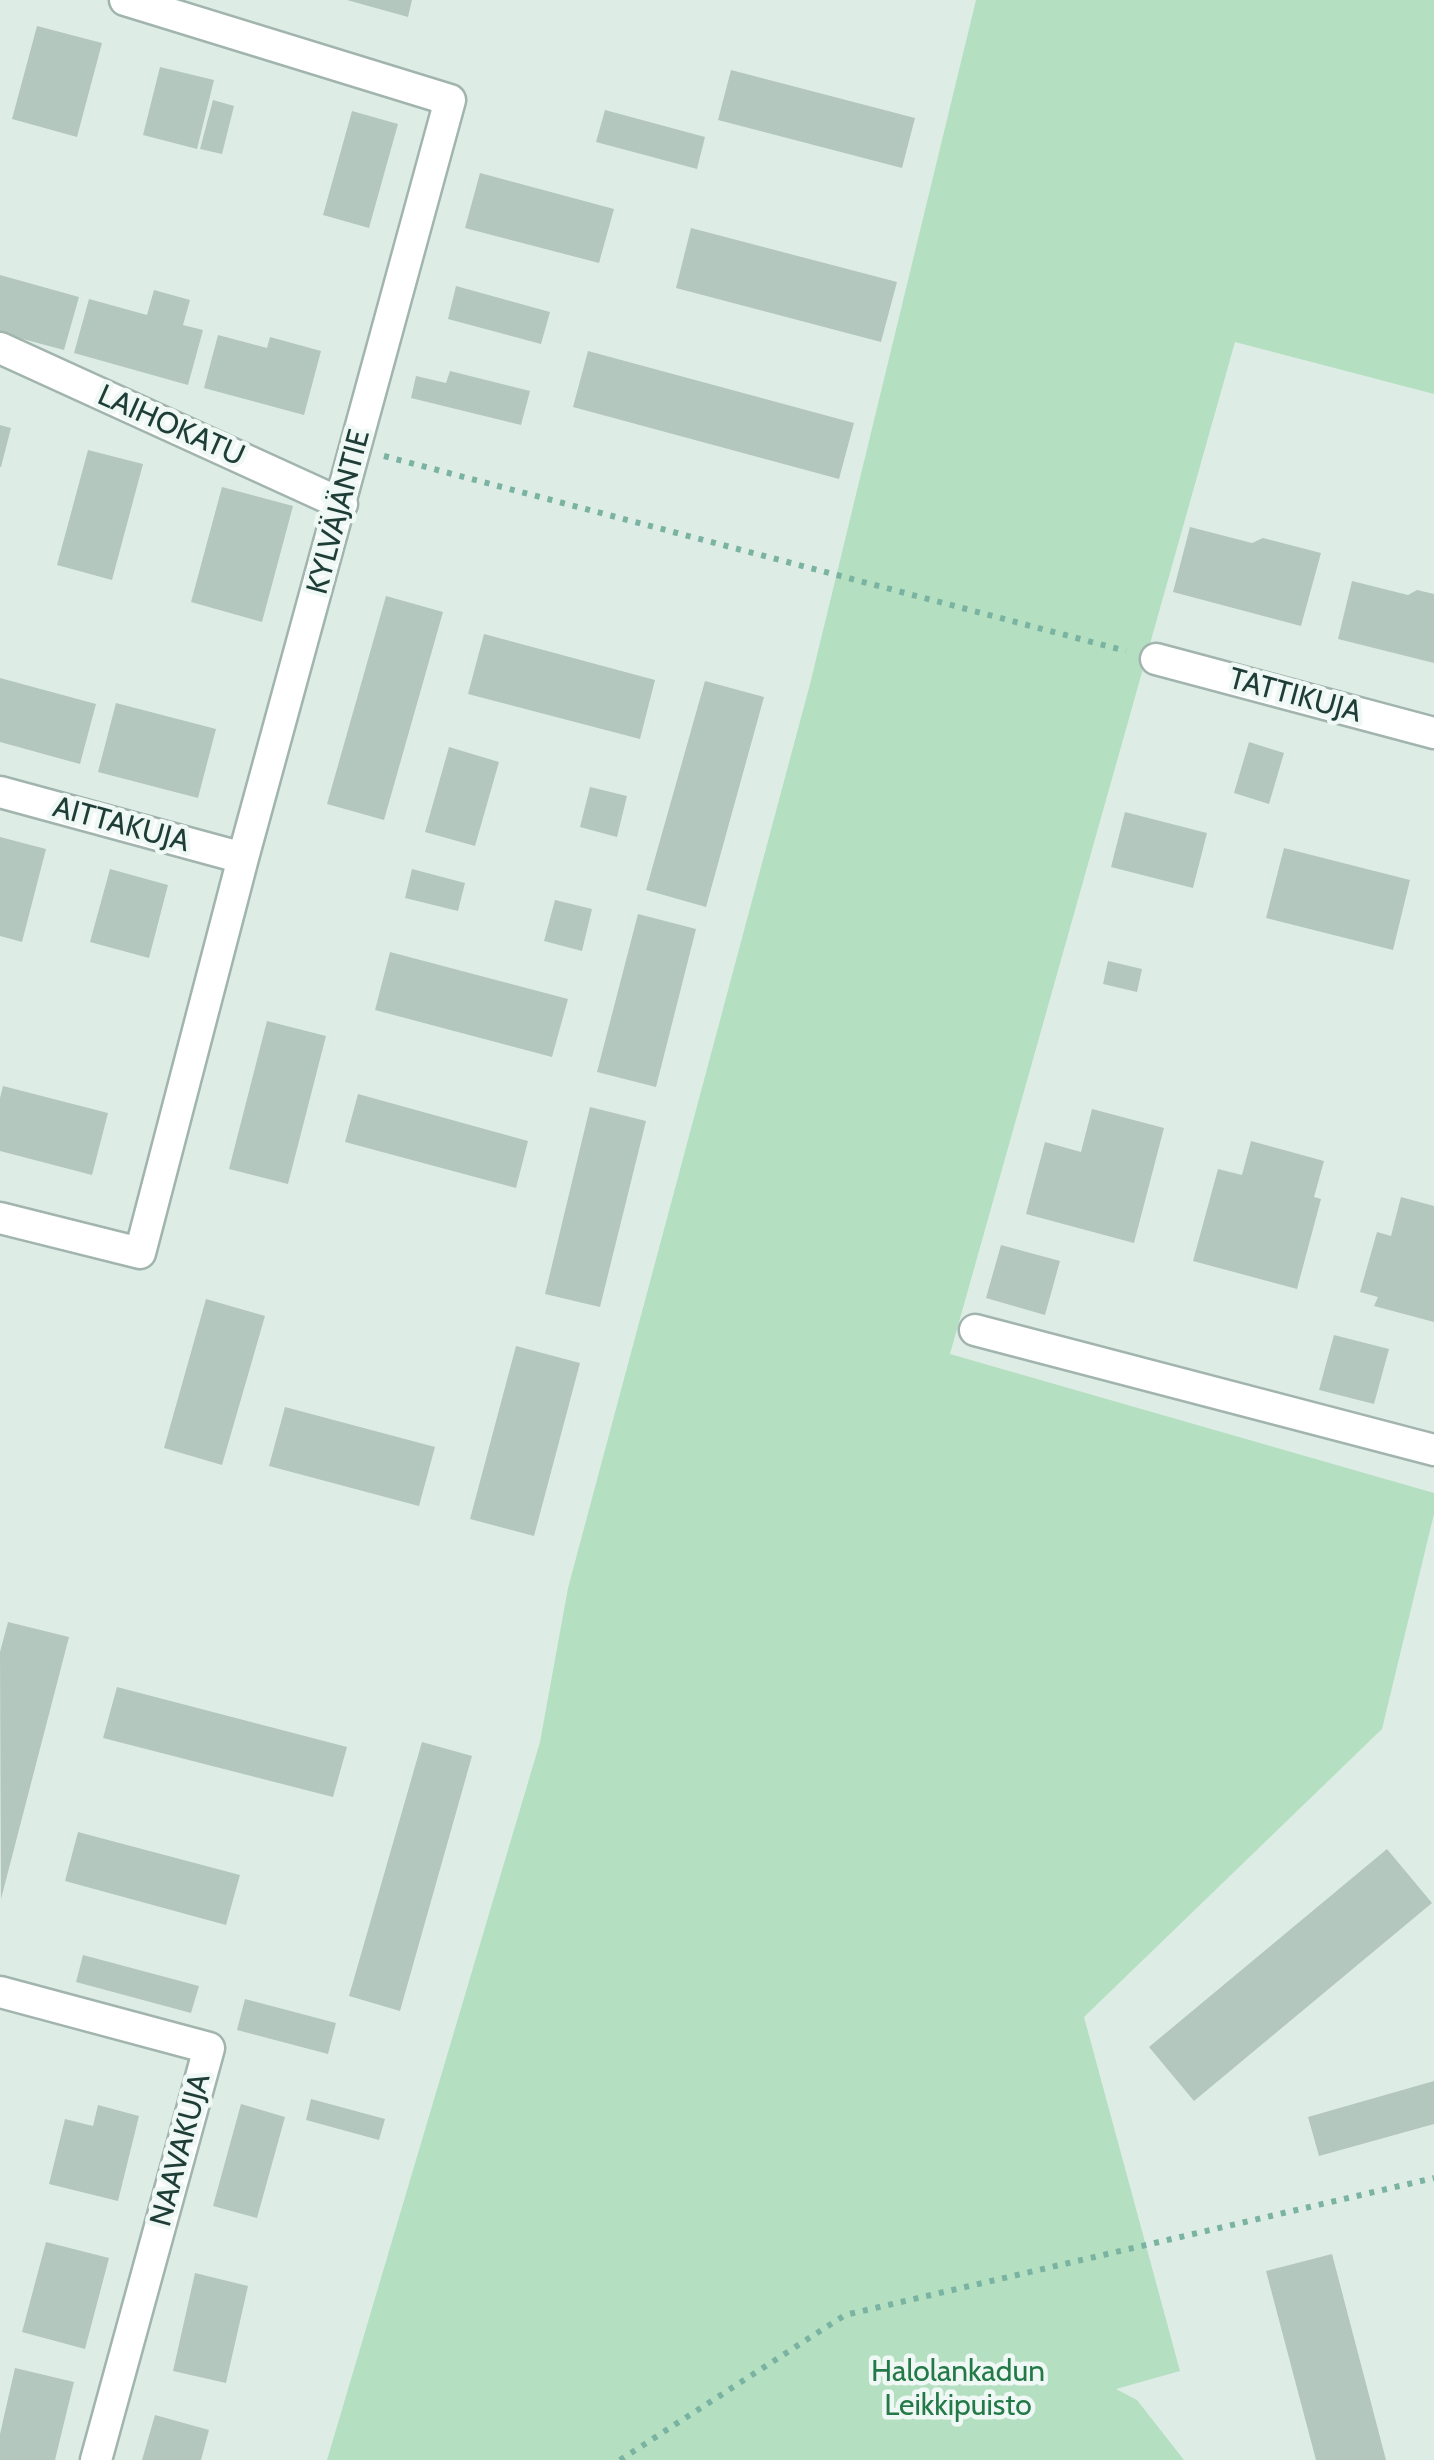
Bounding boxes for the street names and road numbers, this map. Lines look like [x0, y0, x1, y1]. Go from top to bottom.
street label: LAIHOKATU [92, 378, 250, 474]
street label: KYLVÄJÄNTIE [300, 426, 378, 598]
street label: TATTIKUJA [1225, 661, 1365, 731]
street label: AITTAKUJA [49, 790, 193, 860]
street label: NAAVAKUJA [143, 2070, 219, 2230]

